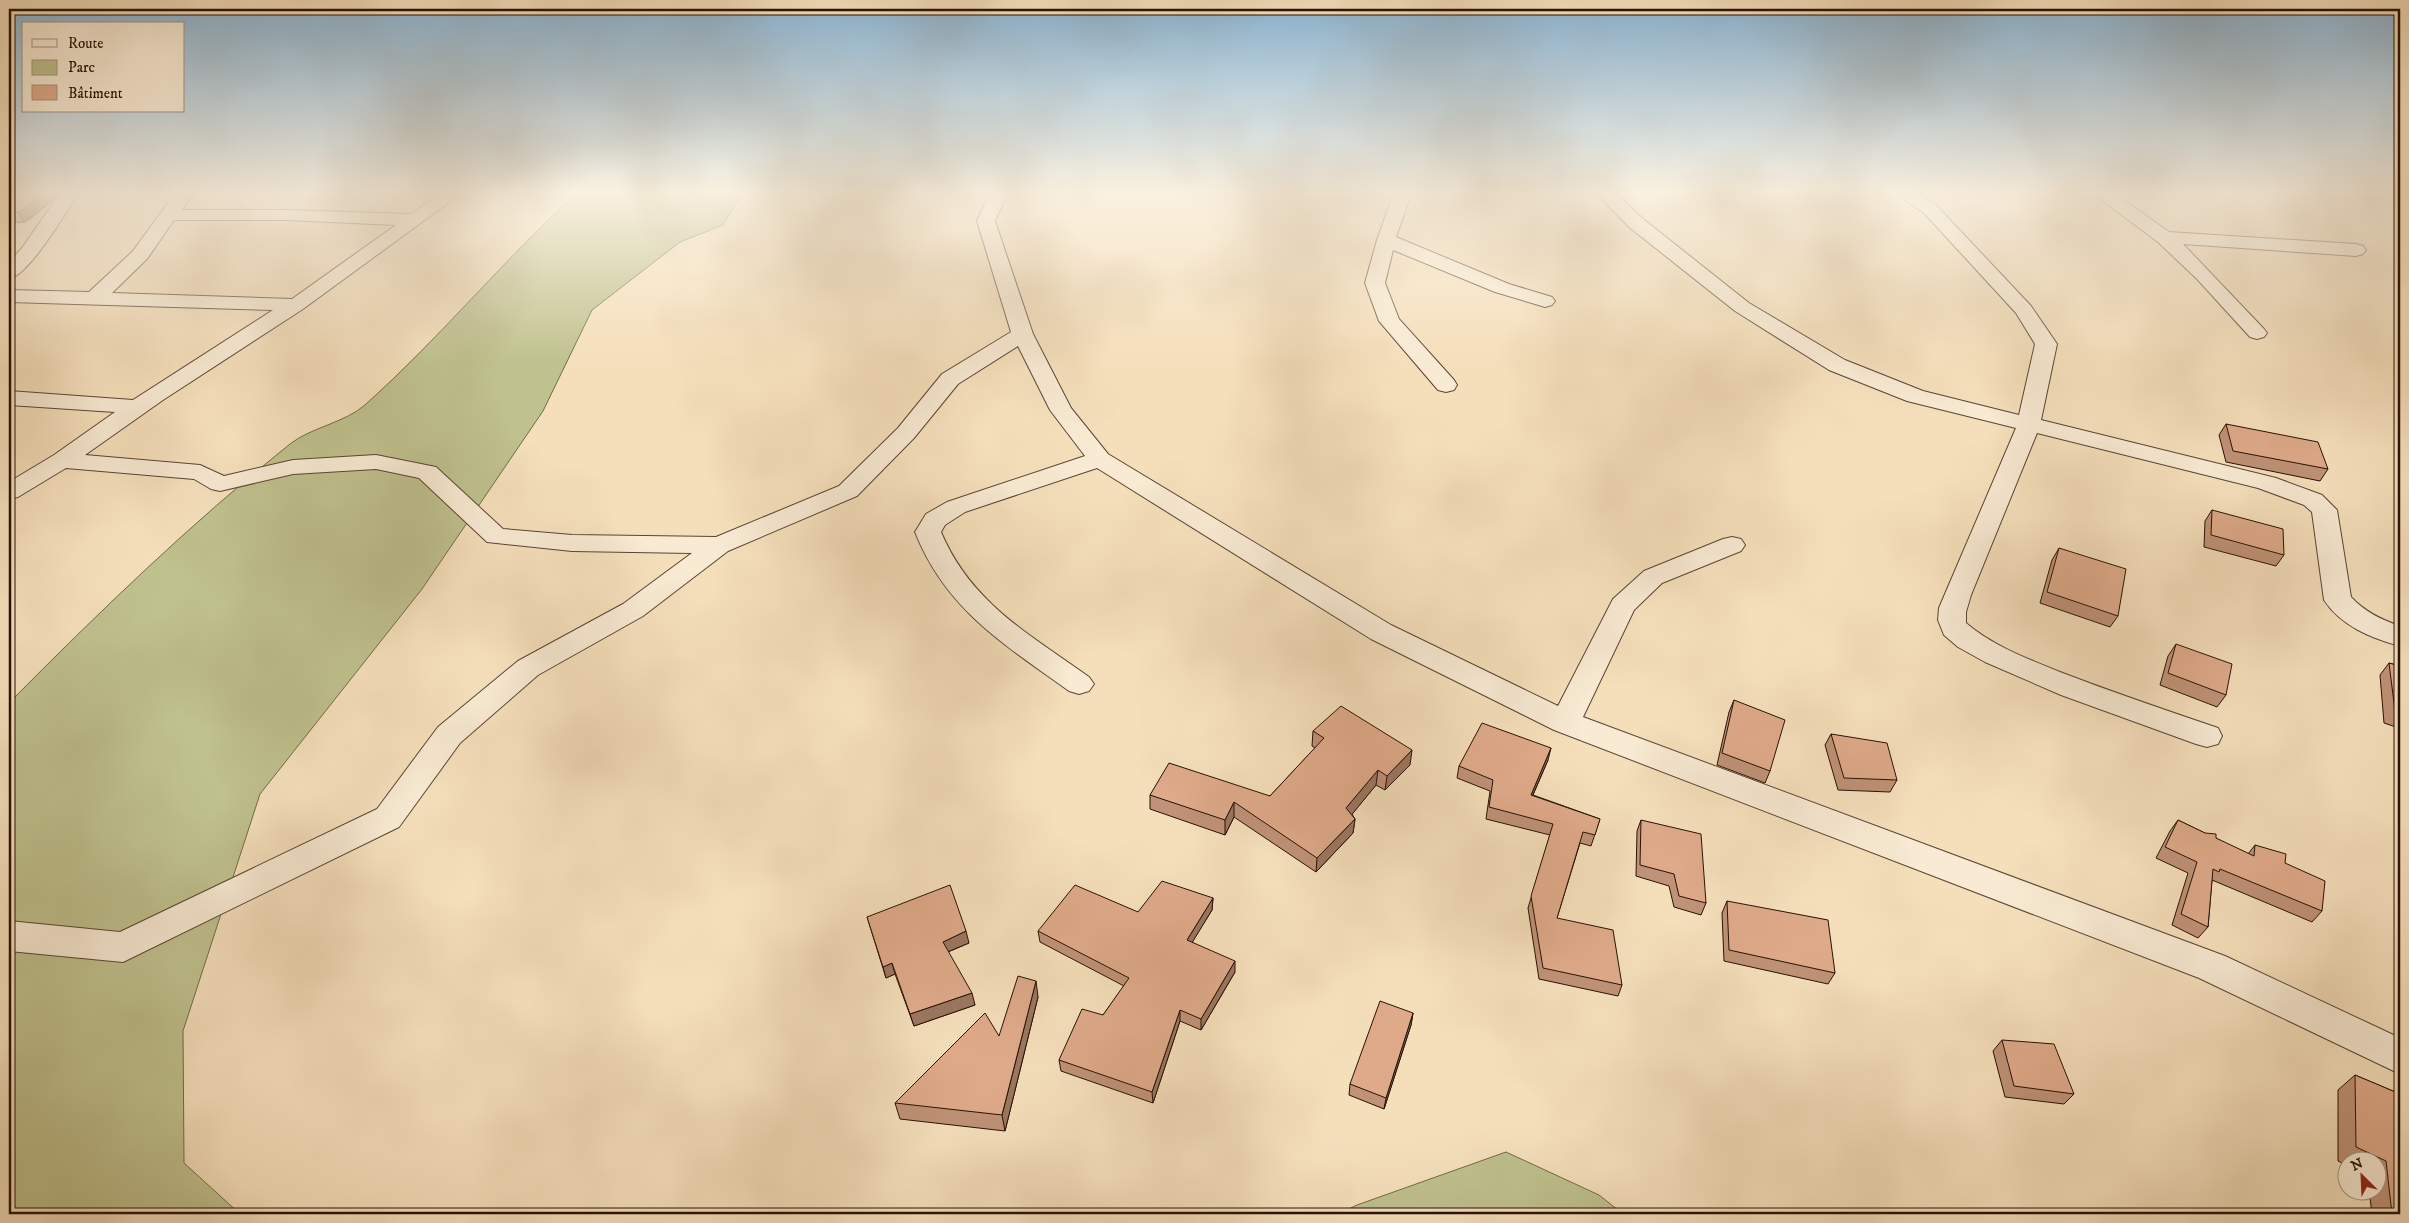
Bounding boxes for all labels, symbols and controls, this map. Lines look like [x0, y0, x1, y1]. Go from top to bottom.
legend [22, 22, 185, 112]
text: Route [68, 34, 103, 53]
text: Parc [68, 58, 96, 77]
text: Bâtiment [68, 84, 123, 103]
north arrow [2336, 1150, 2386, 1200]
text: N [2348, 1154, 2366, 1176]

